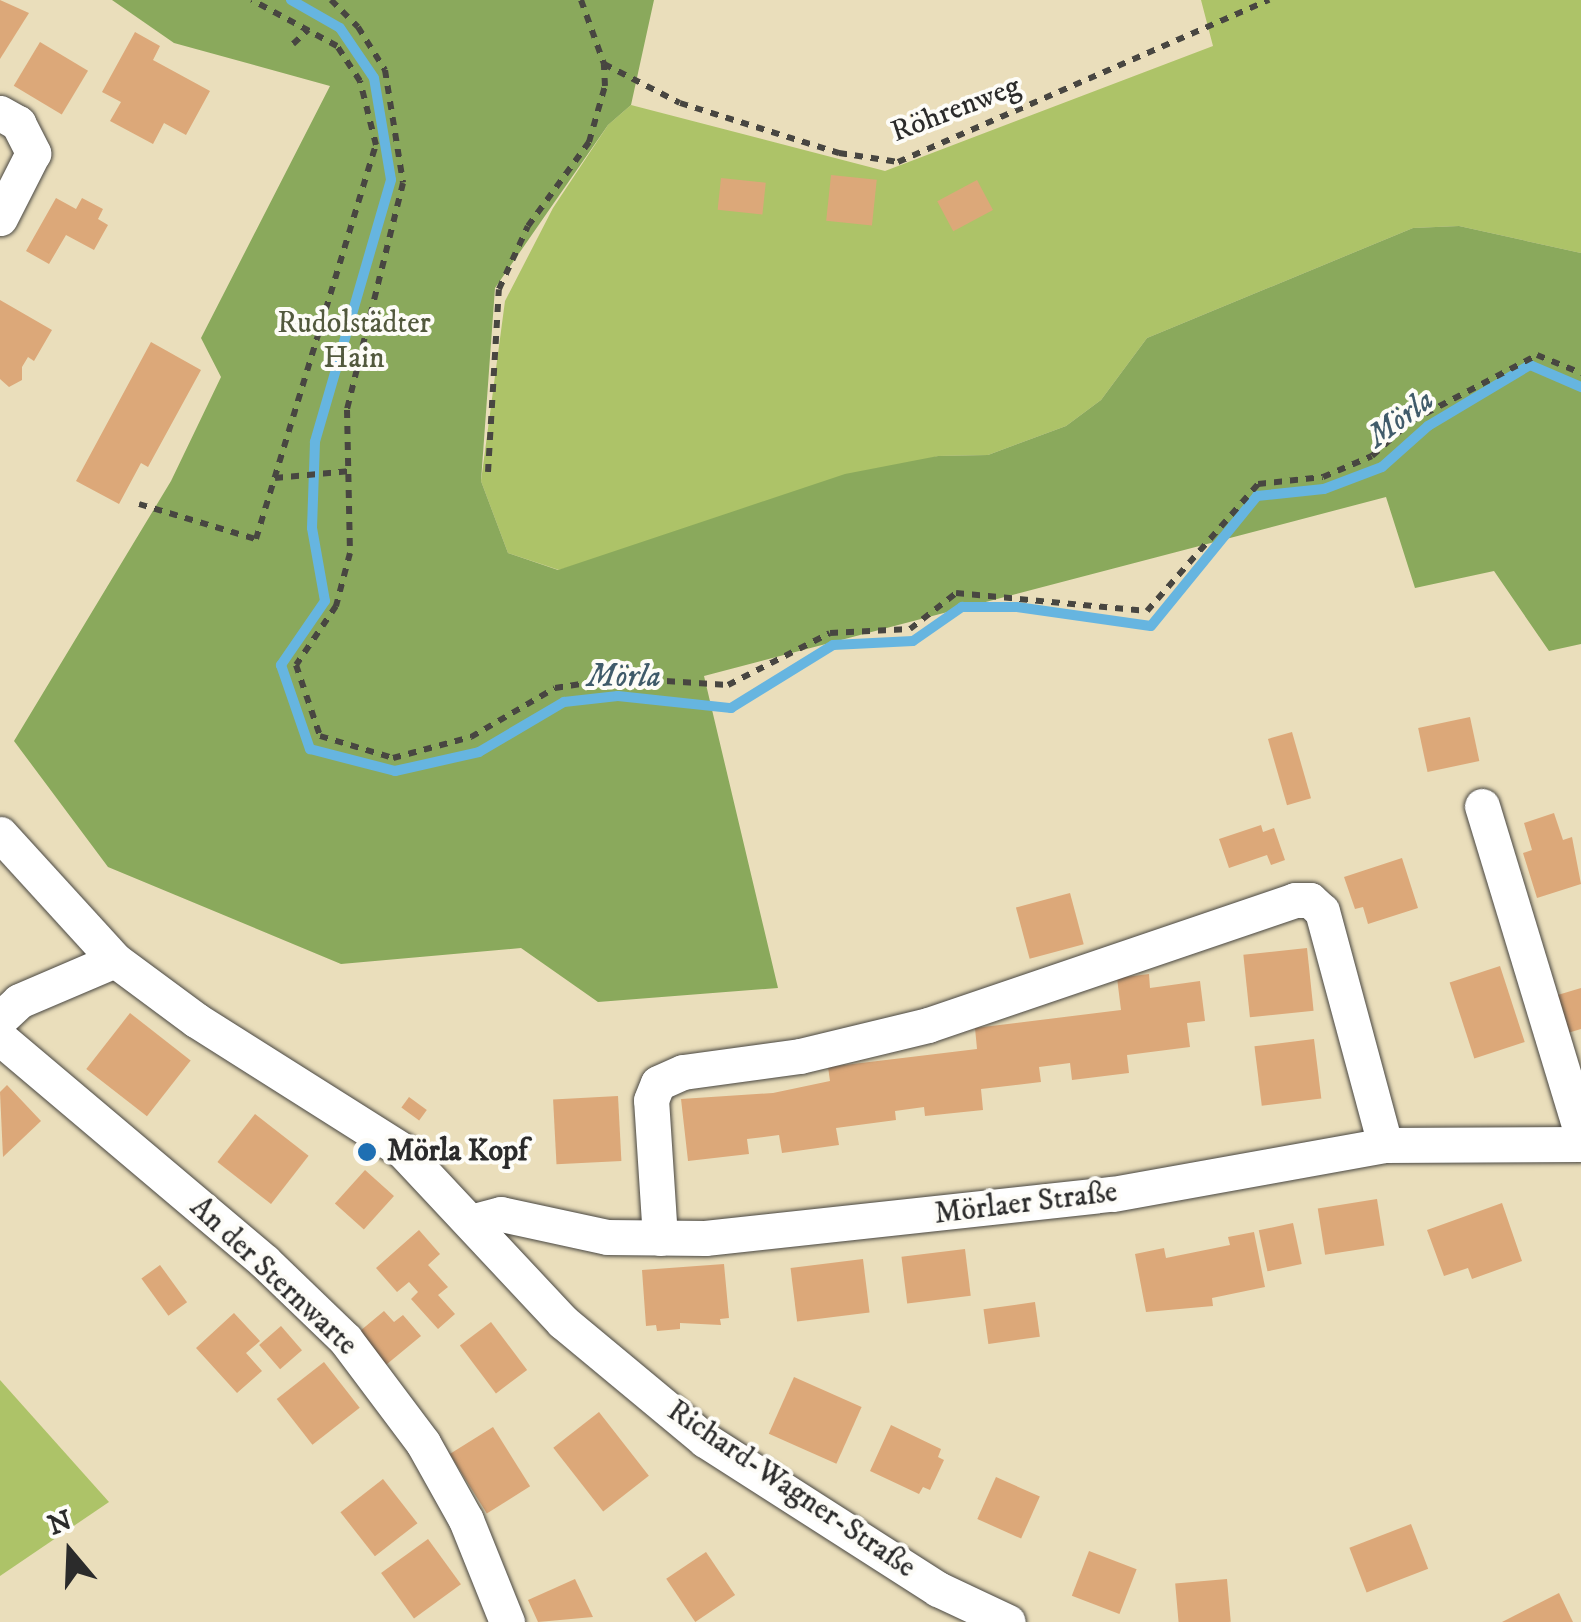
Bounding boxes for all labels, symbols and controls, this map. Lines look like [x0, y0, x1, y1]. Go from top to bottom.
street label: Röhrenweg [886, 69, 1026, 151]
park label: Rudolstädter Hain [277, 306, 431, 376]
water label: Mörla [1360, 382, 1442, 456]
water label: Mörla [587, 658, 661, 696]
place label: Mörla Kopf [387, 1134, 528, 1170]
marker: Mörla Kopf [356, 1141, 378, 1163]
street label: Mörlaer Straße [932, 1175, 1120, 1233]
street label: An der Sternwarte [182, 1190, 364, 1364]
street label: Richard-Wagner-Straße [660, 1394, 922, 1586]
north arrow [20, 1502, 120, 1602]
text: N [43, 1503, 77, 1543]

